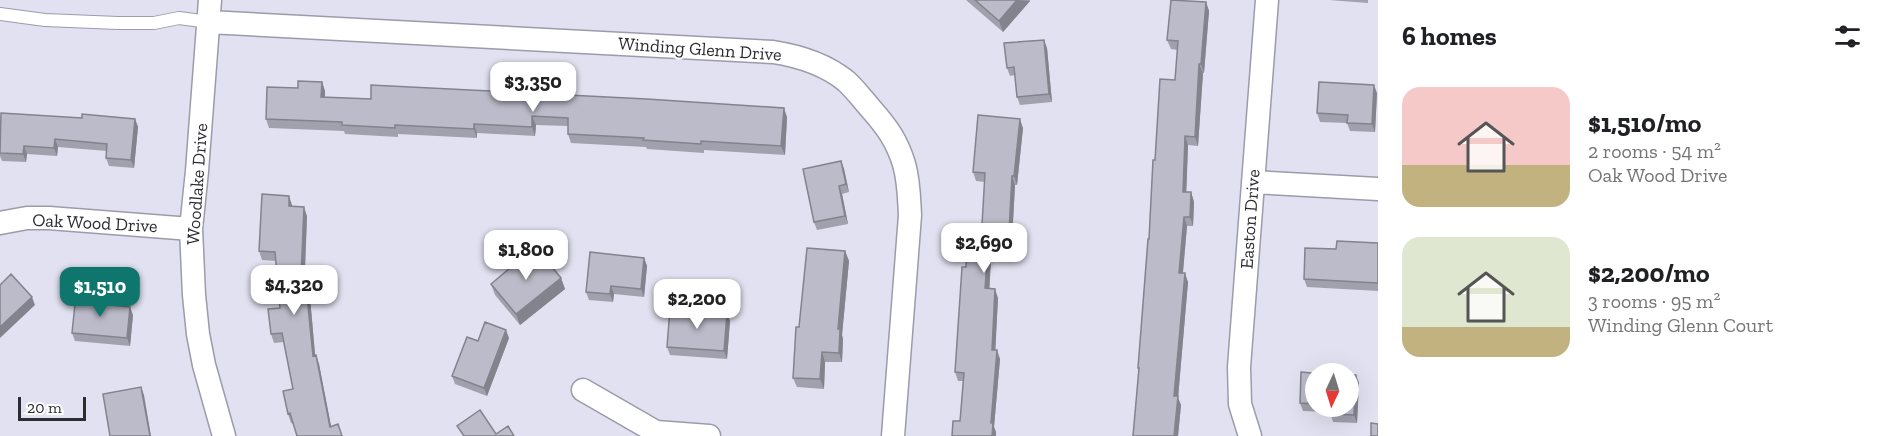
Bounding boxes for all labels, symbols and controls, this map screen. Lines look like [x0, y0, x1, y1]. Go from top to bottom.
text: 6 homes [1402, 20, 1497, 52]
icon: filters [1831, 20, 1864, 53]
street label: Winding Glenn Drive [618, 32, 782, 66]
pin: $3,350 [484, 62, 582, 113]
text: $3,350 [504, 69, 562, 93]
text: $1,510/mo [1588, 107, 1701, 139]
icon: home [1450, 111, 1522, 183]
street label: Woodlake Drive [182, 122, 212, 246]
text: 2 rooms · 54 m² [1588, 139, 1721, 163]
text: Oak Wood Drive [1588, 163, 1727, 187]
street label: Easton Drive [1236, 168, 1264, 270]
street label: Oak Wood Drive [32, 209, 158, 237]
pin: $2,690 [935, 223, 1033, 274]
pin: $1,800 [477, 230, 575, 281]
text: $2,690 [955, 230, 1013, 254]
text: $1,800 [498, 237, 554, 261]
text: $2,200/mo [1588, 257, 1710, 289]
icon: home [1450, 261, 1522, 333]
pin: $4,320 [245, 265, 343, 316]
pin: $1,510 [51, 267, 149, 318]
text: $4,320 [265, 272, 323, 296]
text: $1,510 [74, 274, 126, 298]
pin: $2,200 [648, 279, 746, 330]
text: $2,200 [668, 286, 726, 310]
text: 3 rooms · 95 m² [1588, 289, 1720, 313]
text: Winding Glenn Court [1588, 313, 1773, 337]
north arrow [1305, 363, 1359, 417]
map controls [1305, 363, 1359, 417]
scale bar [18, 394, 86, 422]
text: 20 m [27, 398, 62, 417]

